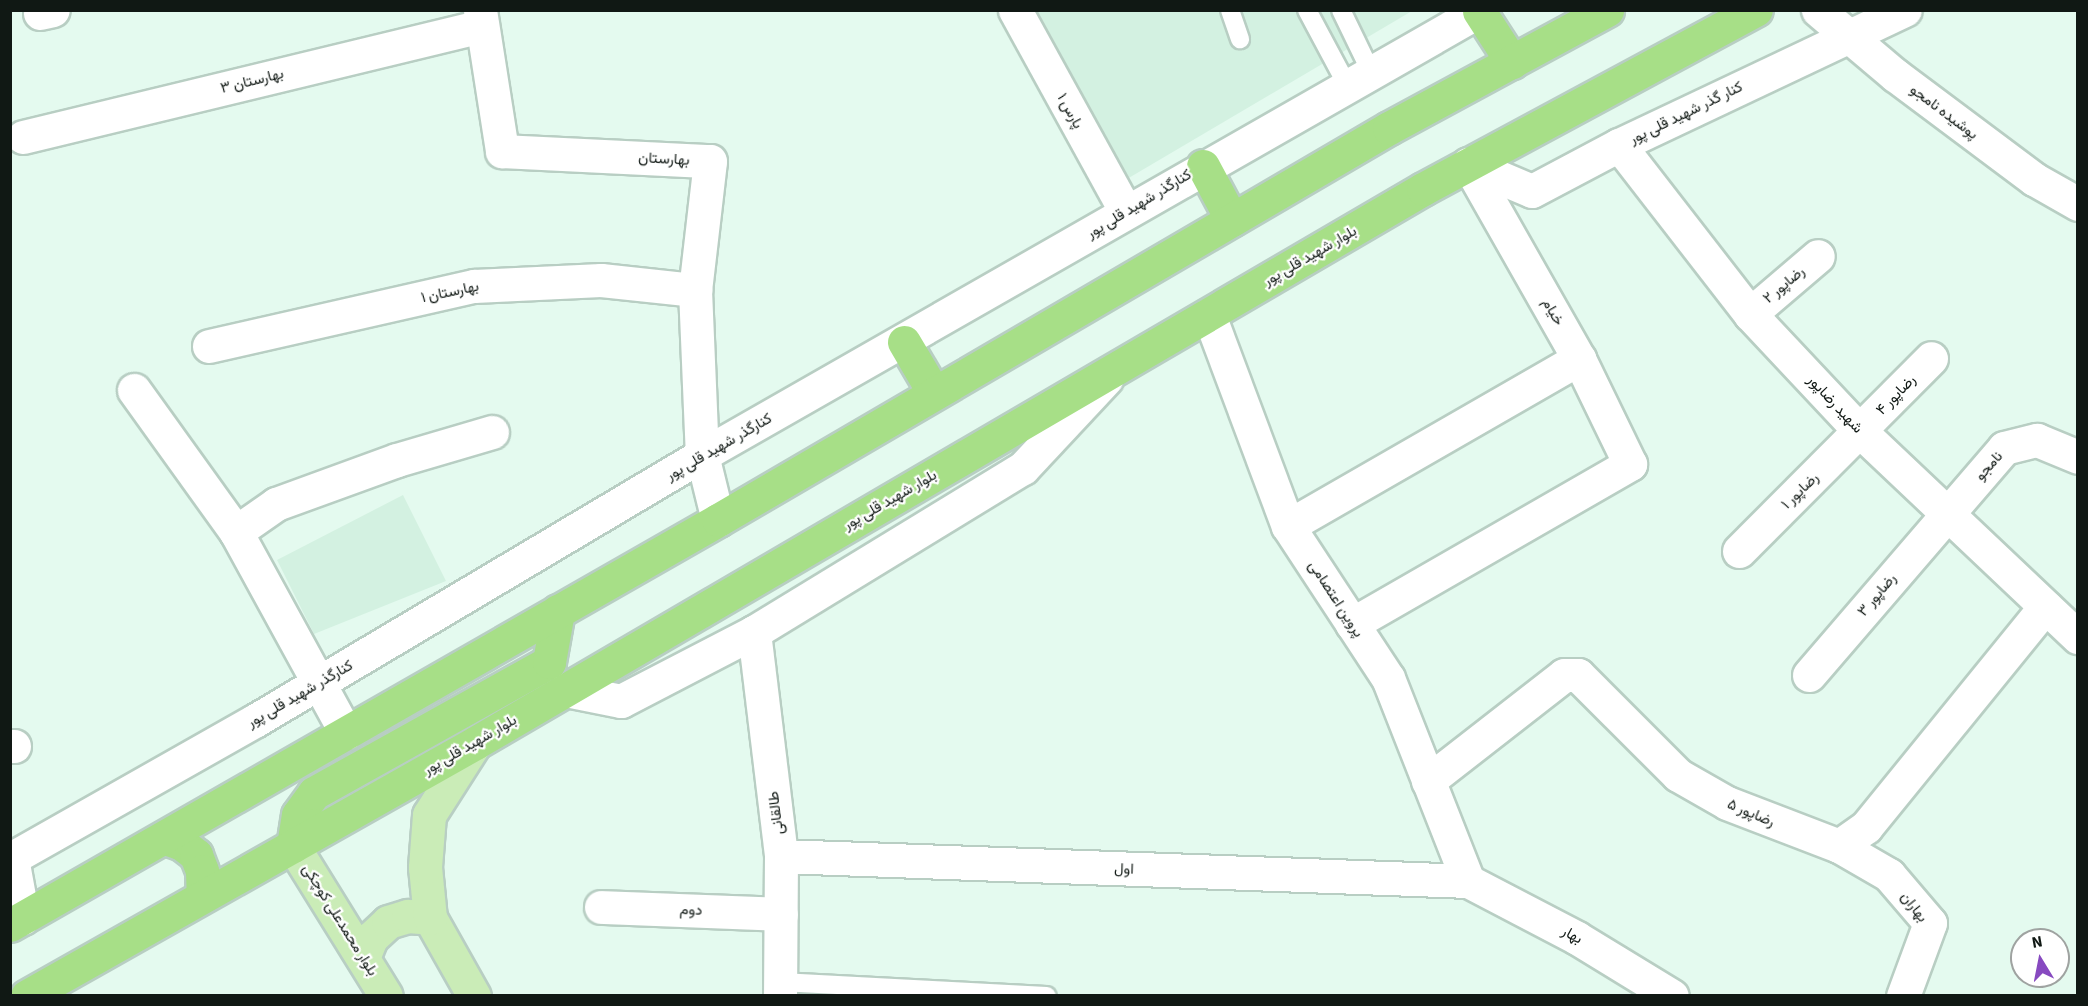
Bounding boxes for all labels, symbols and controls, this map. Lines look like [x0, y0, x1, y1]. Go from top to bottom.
street label: بهارستان ۳ [219, 64, 285, 98]
street label: کنار گذر شهید قلی پور [1626, 78, 1746, 148]
street label: پوشیده نامجو [1906, 81, 1982, 143]
street label: پارس ۱ [1053, 90, 1087, 132]
street label: بهارستان [638, 149, 690, 169]
street label: کنارگذر شهید قلی پور [1083, 166, 1195, 242]
street label: بلوار شهید قلی پور [1260, 222, 1360, 290]
street label: رضاپور ۲ [1760, 262, 1808, 308]
street label: بهارستان ۱ [419, 277, 481, 307]
street label: خیام [1538, 295, 1568, 329]
street label: شهید رضاپور [1803, 371, 1867, 437]
street label: رضاپور ۴ [1872, 371, 1920, 419]
street label: کنارگذر شهید قلی پور [663, 409, 775, 485]
street label: نامجو [1971, 448, 2007, 484]
street label: بلوار شهید قلی پور [840, 466, 940, 534]
street label: رضاپور ۱ [1778, 469, 1822, 513]
street label: پروین اعتصامی [1305, 557, 1367, 641]
street label: رضاپور ۳ [1854, 570, 1900, 620]
street label: کنارگذر شهید قلی پور [244, 656, 356, 732]
street label: بلوار شهید قلی پور [420, 711, 520, 779]
street label: طالقانی [764, 790, 788, 836]
street label: رضاپور ۵ [1725, 795, 1777, 831]
street label: اول [1114, 860, 1134, 878]
street label: بلوار محمدعلی کوچکی [298, 861, 382, 979]
street label: بهاران [1897, 888, 1931, 926]
street label: دوم [679, 901, 703, 919]
street label: بهار [1558, 922, 1586, 948]
north arrow [2010, 928, 2070, 988]
text: N [2030, 930, 2044, 954]

